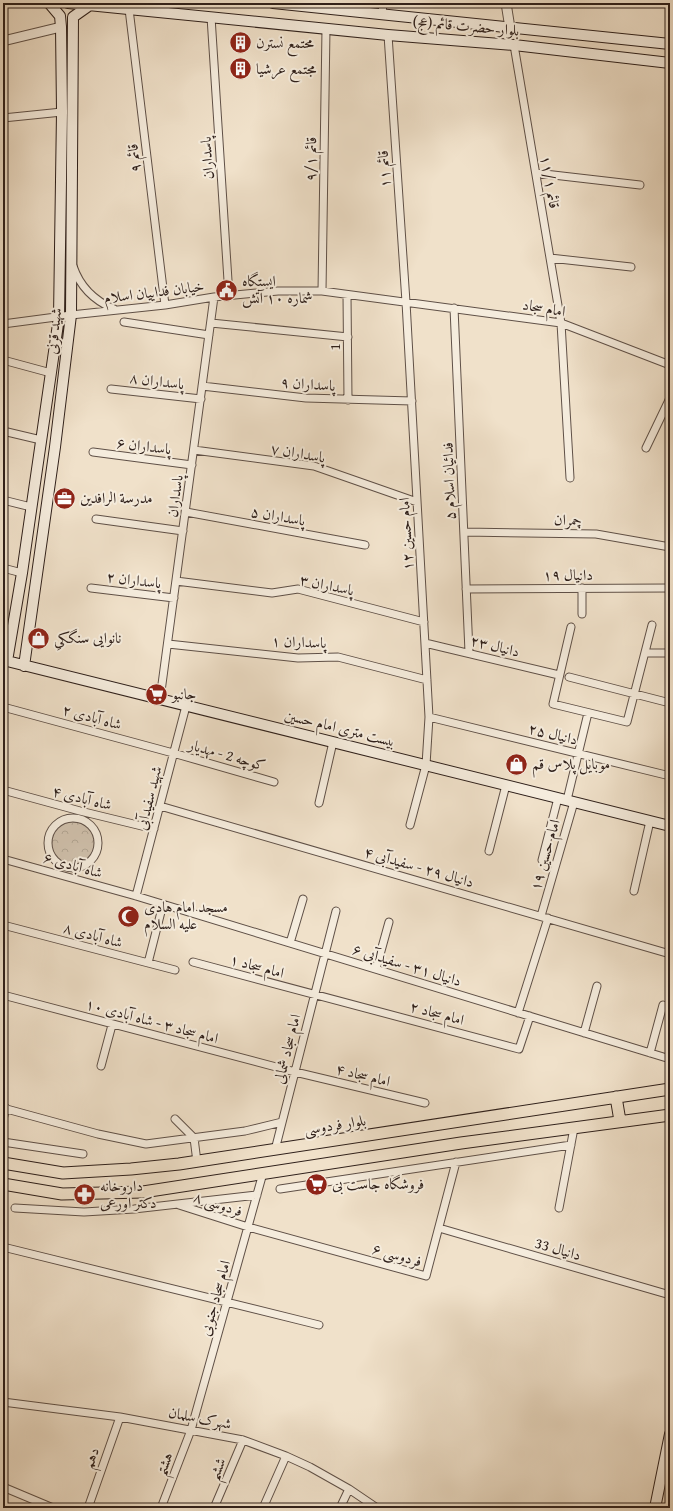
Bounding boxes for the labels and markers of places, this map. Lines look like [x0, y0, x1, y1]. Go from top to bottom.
building icon: محتمع نسترن [227, 30, 253, 56]
place label: محتمع نسترن [256, 32, 314, 57]
building icon: مجتمع عرشیا [228, 56, 254, 82]
place label: مجتمع عرشیا [256, 58, 316, 83]
place label: ایستگاه شماره ۱۰ آتش [242, 270, 313, 308]
public building icon: ایستگاه شماره ۱۰ آتش [213, 277, 239, 303]
office icon: مدرسة الرافدین [51, 485, 77, 511]
place label: مدرسة الرافدین [80, 487, 153, 508]
shop icon: نانوایی سنگکیِ [26, 625, 52, 651]
place label: نانوایی سنگکیِ [54, 627, 121, 651]
supermarket icon: جانبو [144, 681, 170, 707]
place label: جانبو [170, 683, 196, 704]
shop icon: موبایل پلاس قم [503, 751, 529, 777]
place label: موبایل پلاس قم [532, 753, 610, 778]
place label: مسجد امام هادی علیه السلام [144, 896, 228, 937]
mosque icon: مسجد امام هادی علیه السلام [116, 903, 142, 929]
supermarket icon: فروشگاه جاست بی [303, 1171, 329, 1197]
place label: فروشگاه جاست بی [332, 1173, 424, 1195]
place label: داروخانه دکتر اورعی [100, 1175, 157, 1213]
pharmacy icon: داروخانه دکتر اورعی [72, 1182, 98, 1208]

